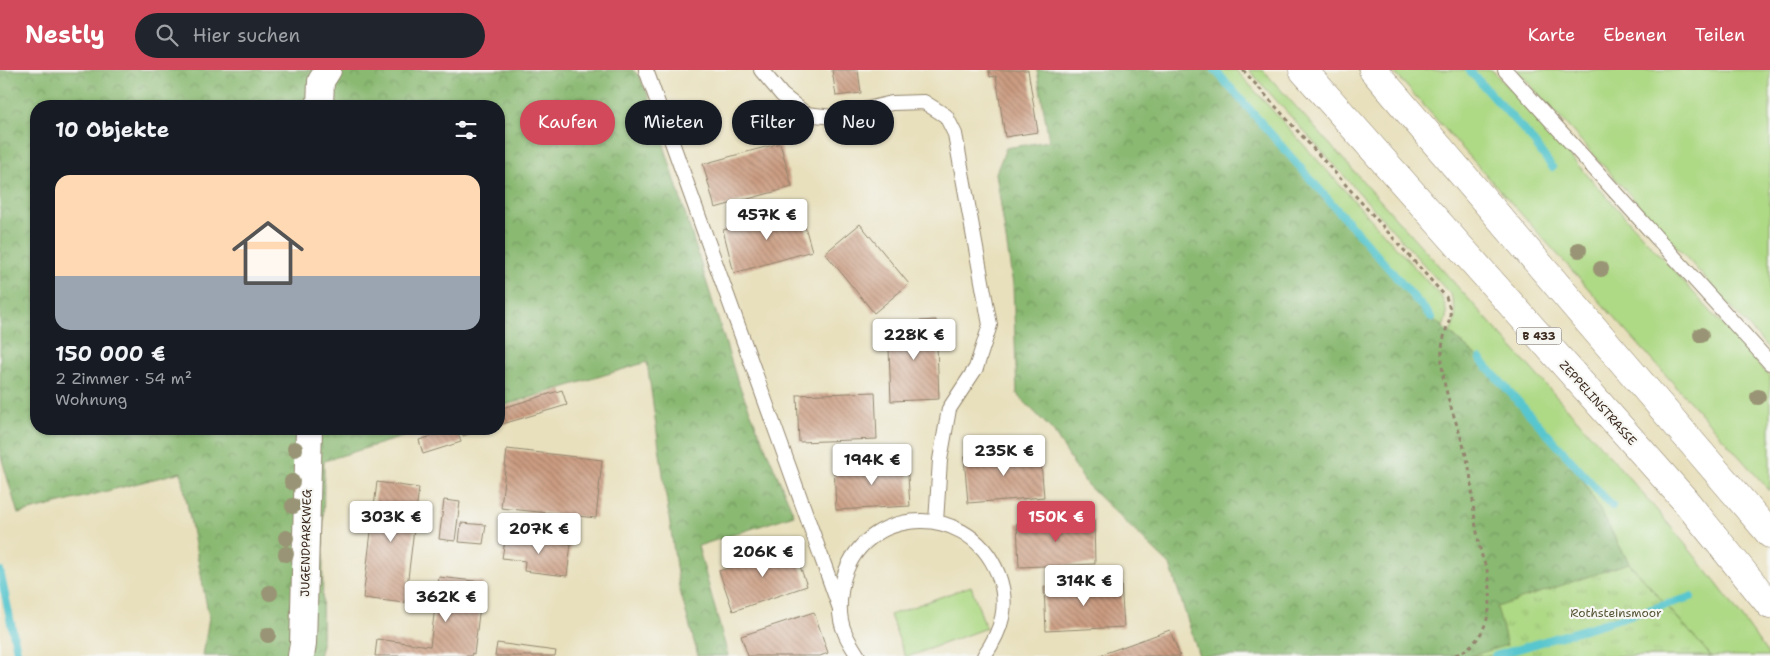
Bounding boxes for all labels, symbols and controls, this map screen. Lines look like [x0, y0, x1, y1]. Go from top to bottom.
search box [135, 13, 485, 58]
text: Nestly [25, 19, 105, 51]
icon: search [153, 21, 181, 49]
text: Hier suchen [193, 23, 300, 48]
text: Karte [1528, 23, 1575, 47]
text: Ebenen [1603, 23, 1667, 47]
text: Teilen [1695, 23, 1745, 47]
chip: Kaufen [520, 100, 615, 145]
chip: Mieten [625, 100, 722, 145]
chip: Filter [732, 100, 814, 145]
chip: Neu [824, 100, 894, 145]
text: 10 Objekte [55, 116, 169, 144]
icon: filters [452, 116, 480, 144]
pin: 457K € [726, 198, 808, 241]
text: 457K € [737, 204, 797, 225]
icon: home [223, 208, 313, 298]
pin: 228K € [873, 318, 955, 361]
text: 228K € [884, 324, 944, 345]
road number: B 433 [1516, 328, 1562, 344]
text: 150 000 € [55, 340, 165, 368]
street label: ZEPPELINSTRASSE [1556, 357, 1640, 449]
text: 2 Zimmer · 54 m² [55, 368, 192, 389]
text: Wohnung [55, 389, 127, 410]
pin: 235K € [963, 434, 1045, 477]
text: 235K € [974, 440, 1034, 461]
pin: 194K € [831, 444, 913, 486]
text: 194K € [844, 449, 900, 470]
street label: JUGENDPARKWEG [297, 489, 315, 597]
pin: 303K € [350, 500, 432, 543]
pin: 150K € [1015, 500, 1097, 543]
text: 303K € [361, 506, 421, 527]
text: 150K € [1028, 506, 1084, 527]
pin: 207K € [498, 512, 580, 555]
text: 207K € [509, 518, 569, 539]
pin: 206K € [722, 536, 804, 578]
text: 206K € [733, 541, 793, 562]
pin: 314K € [1043, 564, 1125, 607]
text: 314K € [1056, 570, 1112, 591]
pin: 362K € [405, 580, 487, 623]
text: 362K € [416, 586, 476, 607]
park label: Rothsteinsmoor [1570, 605, 1662, 621]

